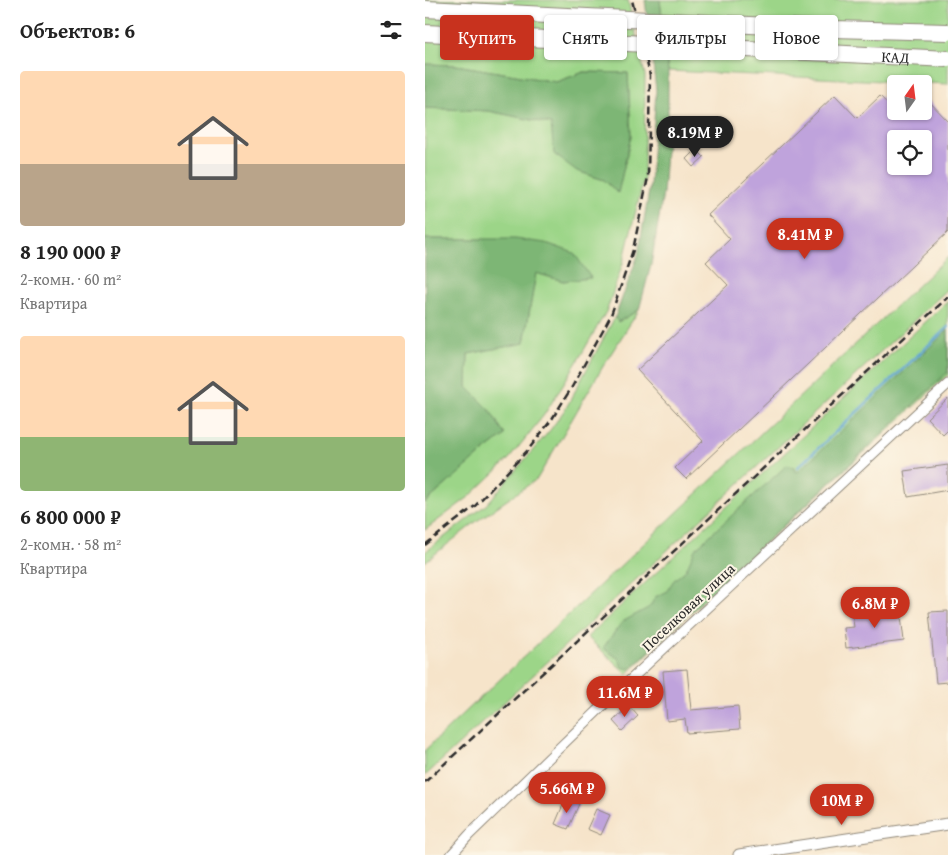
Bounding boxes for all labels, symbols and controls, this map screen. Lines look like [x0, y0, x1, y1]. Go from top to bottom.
text: Объектов: 6 [20, 15, 135, 46]
chip: Купить [440, 15, 534, 60]
chip: Снять [544, 15, 627, 60]
chip: Фильтры [637, 15, 745, 60]
chip: Новое [755, 15, 838, 60]
icon: filters [377, 16, 405, 44]
street label: КАД [881, 45, 910, 68]
north arrow [887, 75, 933, 120]
map controls [887, 75, 932, 175]
icon: home [168, 103, 258, 193]
pin: 8.19M ₽ [649, 116, 741, 158]
text: 8.19M ₽ [668, 120, 722, 144]
button: locate [887, 130, 932, 175]
pin: 8.41M ₽ [759, 218, 851, 260]
text: 8.41M ₽ [778, 222, 832, 246]
text: 8 190 000 ₽ [20, 236, 121, 267]
text: 2-комн. · 60 m² [20, 267, 121, 291]
text: Квартира [20, 291, 87, 315]
icon: home [168, 368, 258, 458]
text: 6 800 000 ₽ [20, 501, 121, 532]
text: 2-комн. · 58 m² [20, 532, 121, 556]
text: Квартира [20, 556, 87, 580]
street label: Поселковая улица [637, 558, 740, 656]
pin: 6.8M ₽ [834, 586, 916, 629]
text: 6.8M ₽ [852, 591, 898, 615]
pin: 11.6M ₽ [579, 676, 671, 718]
text: 11.6M ₽ [598, 680, 652, 704]
pin: 5.66M ₽ [521, 772, 613, 814]
text: 5.66M ₽ [540, 776, 594, 800]
pin: 10M ₽ [807, 784, 877, 826]
text: 10M ₽ [821, 788, 863, 812]

